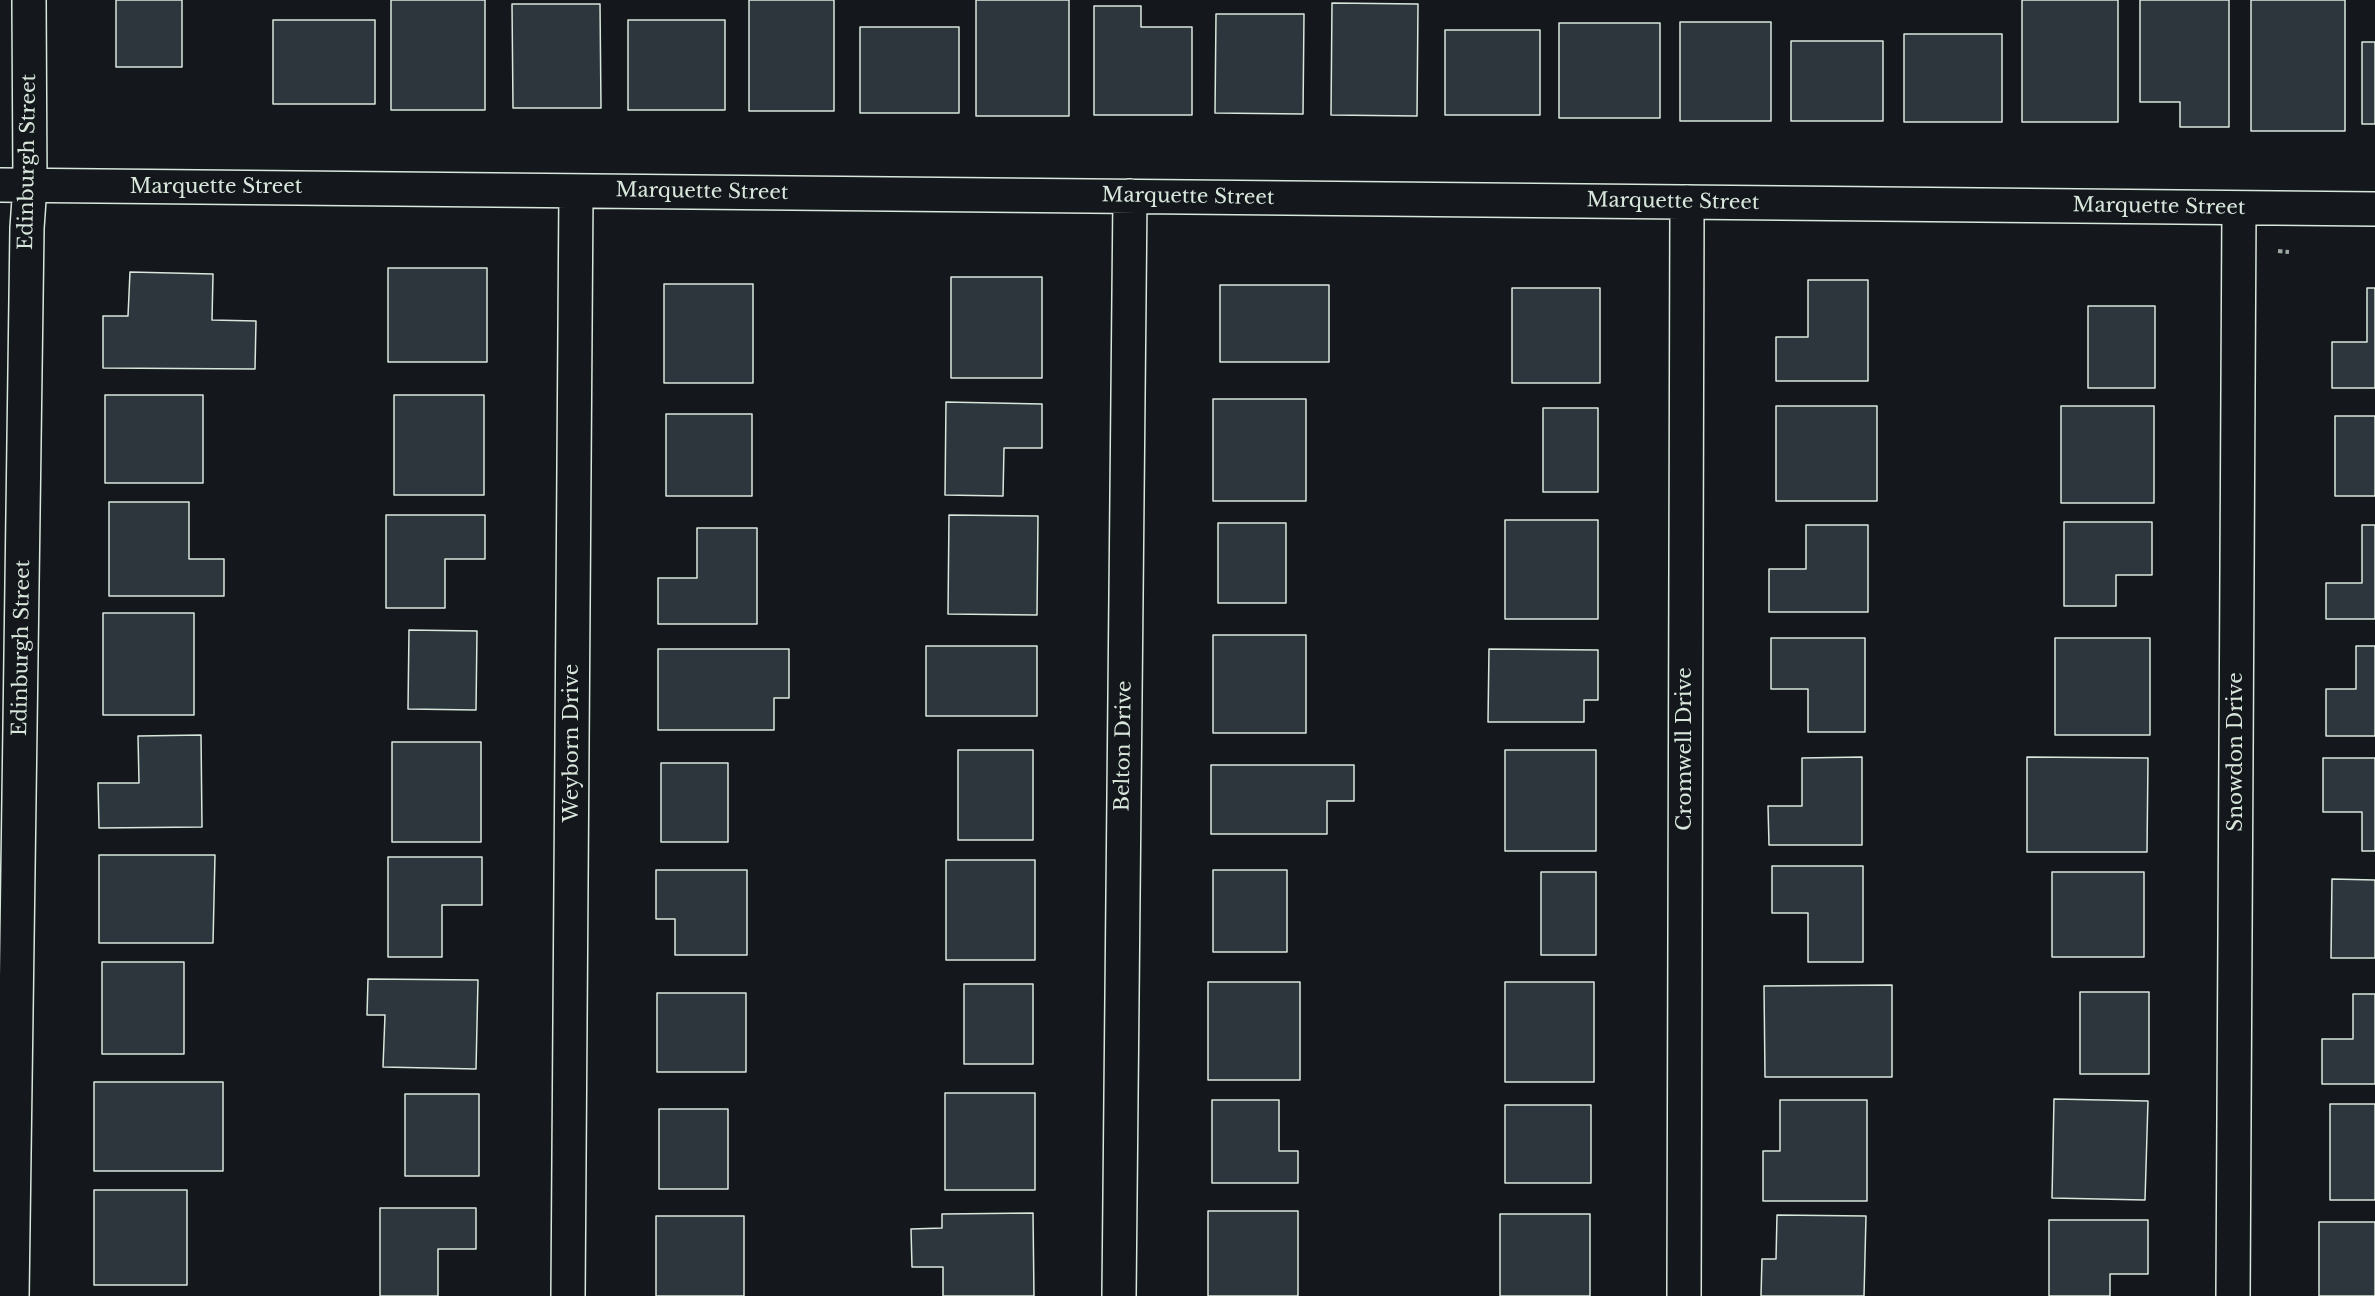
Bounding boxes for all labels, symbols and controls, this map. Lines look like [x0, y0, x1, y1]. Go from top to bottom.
street label: Edinburgh Street [14, 74, 42, 250]
street label: Marquette Street [130, 175, 302, 199]
street label: Marquette Street [615, 178, 789, 206]
street label: Marquette Street [1101, 183, 1275, 211]
street label: Marquette Street [1586, 188, 1760, 216]
street label: Marquette Street [2072, 193, 2246, 221]
street label: Edinburgh Street [8, 560, 36, 736]
street label: Weyborn Drive [560, 664, 584, 822]
street label: Cromwell Drive [1673, 667, 1697, 831]
street label: Snowdon Drive [2224, 672, 2248, 832]
street label: Belton Drive [1111, 680, 1137, 812]

